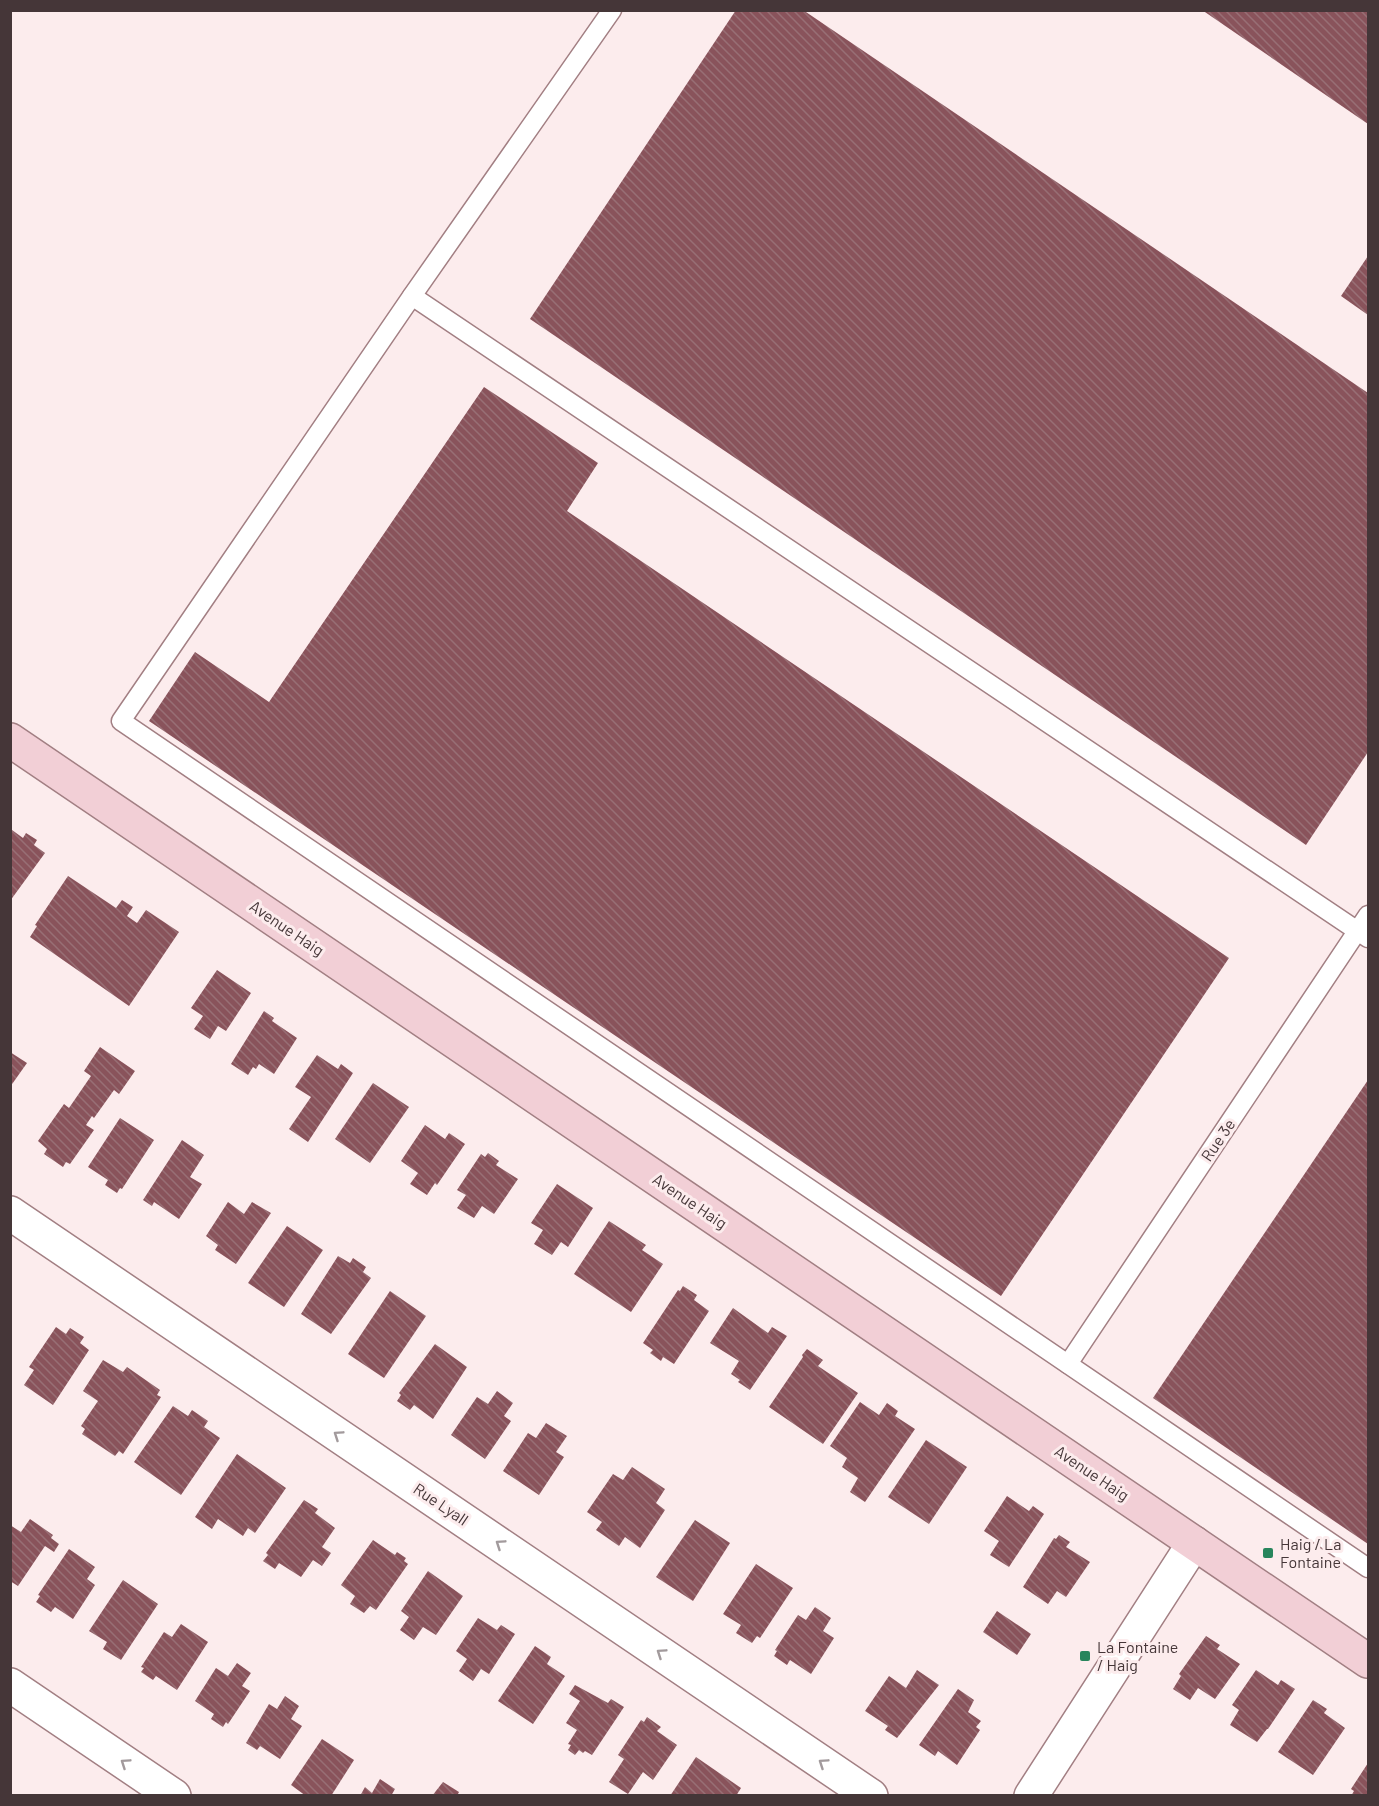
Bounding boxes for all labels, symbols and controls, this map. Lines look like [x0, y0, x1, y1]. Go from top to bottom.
street label: Avenue Haig [247, 896, 328, 959]
street label: Rue 3e [1197, 1115, 1239, 1164]
street label: Avenue Haig [650, 1169, 731, 1232]
one-way arrow [334, 1431, 345, 1442]
street label: Avenue Haig [1052, 1441, 1133, 1504]
street label: Rue Lyall [410, 1478, 472, 1529]
place label: Haig / La Fontaine [1280, 1534, 1341, 1571]
one-way arrow [496, 1540, 507, 1551]
marker: Haig / La Fontaine [1261, 1546, 1275, 1560]
place label: La Fontaine / Haig [1097, 1637, 1178, 1674]
one-way arrow [657, 1649, 668, 1660]
marker: La Fontaine / Haig [1078, 1649, 1092, 1663]
one-way arrow [121, 1759, 132, 1770]
one-way arrow [818, 1759, 829, 1770]

